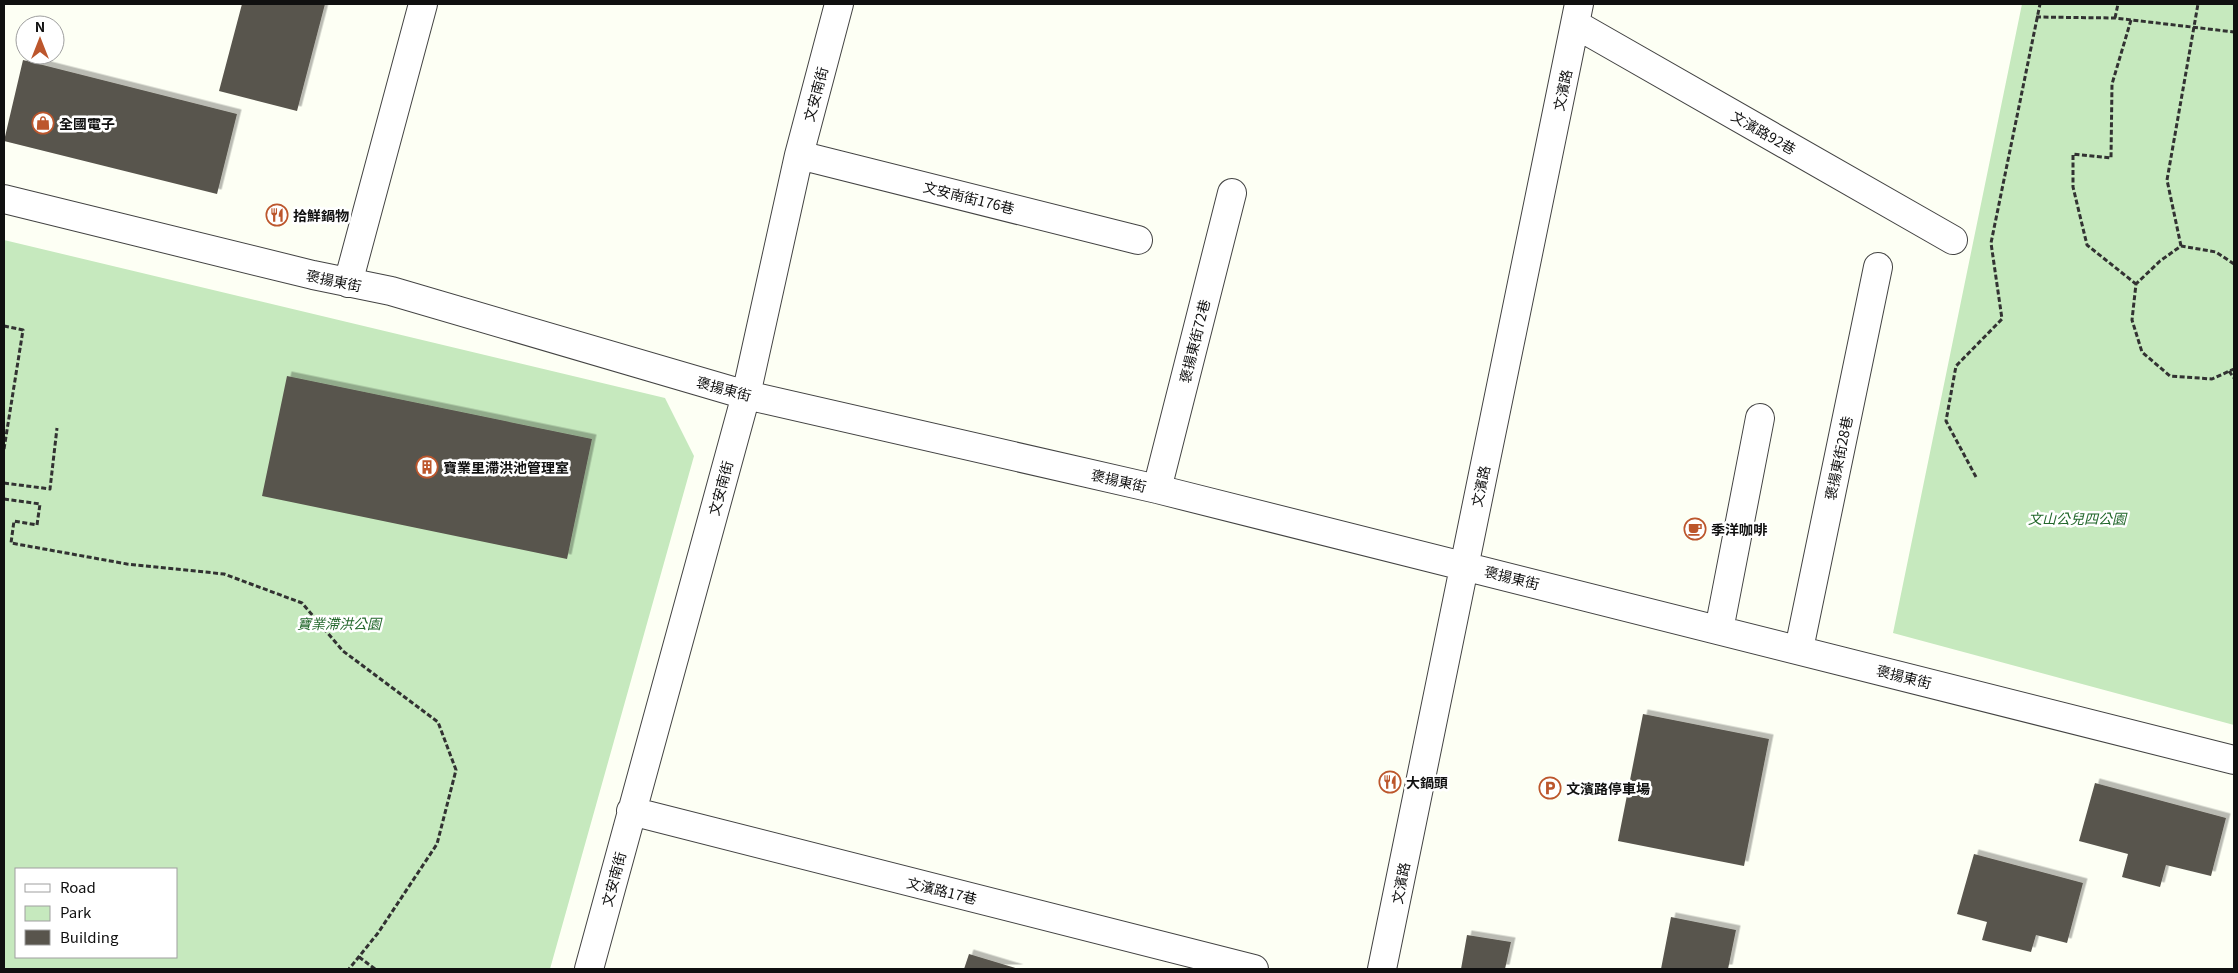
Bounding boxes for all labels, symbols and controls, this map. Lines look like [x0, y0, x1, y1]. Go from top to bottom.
north arrow [15, 15, 65, 65]
text: N [35, 16, 45, 36]
street label: 文安南街 [798, 64, 832, 124]
street label: 文濱路 [1548, 67, 1576, 113]
street label: 文濱路92巷 [1728, 105, 1800, 159]
shop icon: 全國電子 [31, 111, 55, 135]
place label: 全國電子 [59, 113, 115, 133]
street label: 文安南街176巷 [921, 176, 1017, 218]
restaurant icon: 拾鮮鍋物 [265, 203, 289, 227]
place label: 拾鮮鍋物 [293, 205, 349, 225]
street label: 褒揚東街 [305, 264, 363, 296]
street label: 褒揚東街72巷 [1174, 297, 1214, 385]
street label: 褒揚東街 [694, 371, 754, 405]
street label: 褒揚東街28巷 [1819, 414, 1857, 502]
building icon: 寶業里滯洪池管理室 [415, 455, 439, 479]
place label: 寶業里滯洪池管理室 [443, 457, 569, 477]
street label: 文安南街 [703, 458, 737, 518]
street label: 文濱路 [1466, 463, 1494, 509]
street label: 褒揚東街 [1089, 464, 1149, 496]
park label: 文山公兒四公園 [2028, 508, 2128, 528]
cafe icon: 季洋咖啡 [1683, 517, 1707, 541]
place label: 季洋咖啡 [1711, 519, 1768, 539]
street label: 褒揚東街 [1482, 561, 1542, 593]
park label: 寶業滯洪公園 [297, 613, 383, 633]
street label: 褒揚東街 [1874, 660, 1934, 692]
restaurant icon: 大鍋頭 [1378, 770, 1402, 794]
place label: 大鍋頭 [1406, 772, 1448, 792]
parking icon: 文濱路停車場 [1538, 776, 1562, 800]
place label: 文濱路停車場 [1566, 778, 1650, 798]
street label: 文安南街 [596, 849, 630, 909]
street label: 文濱路 [1386, 860, 1414, 906]
legend [15, 868, 178, 958]
street label: 文濱路17巷 [905, 872, 979, 908]
text: Road [60, 876, 96, 897]
text: Park [60, 901, 92, 922]
text: Building [60, 926, 119, 947]

